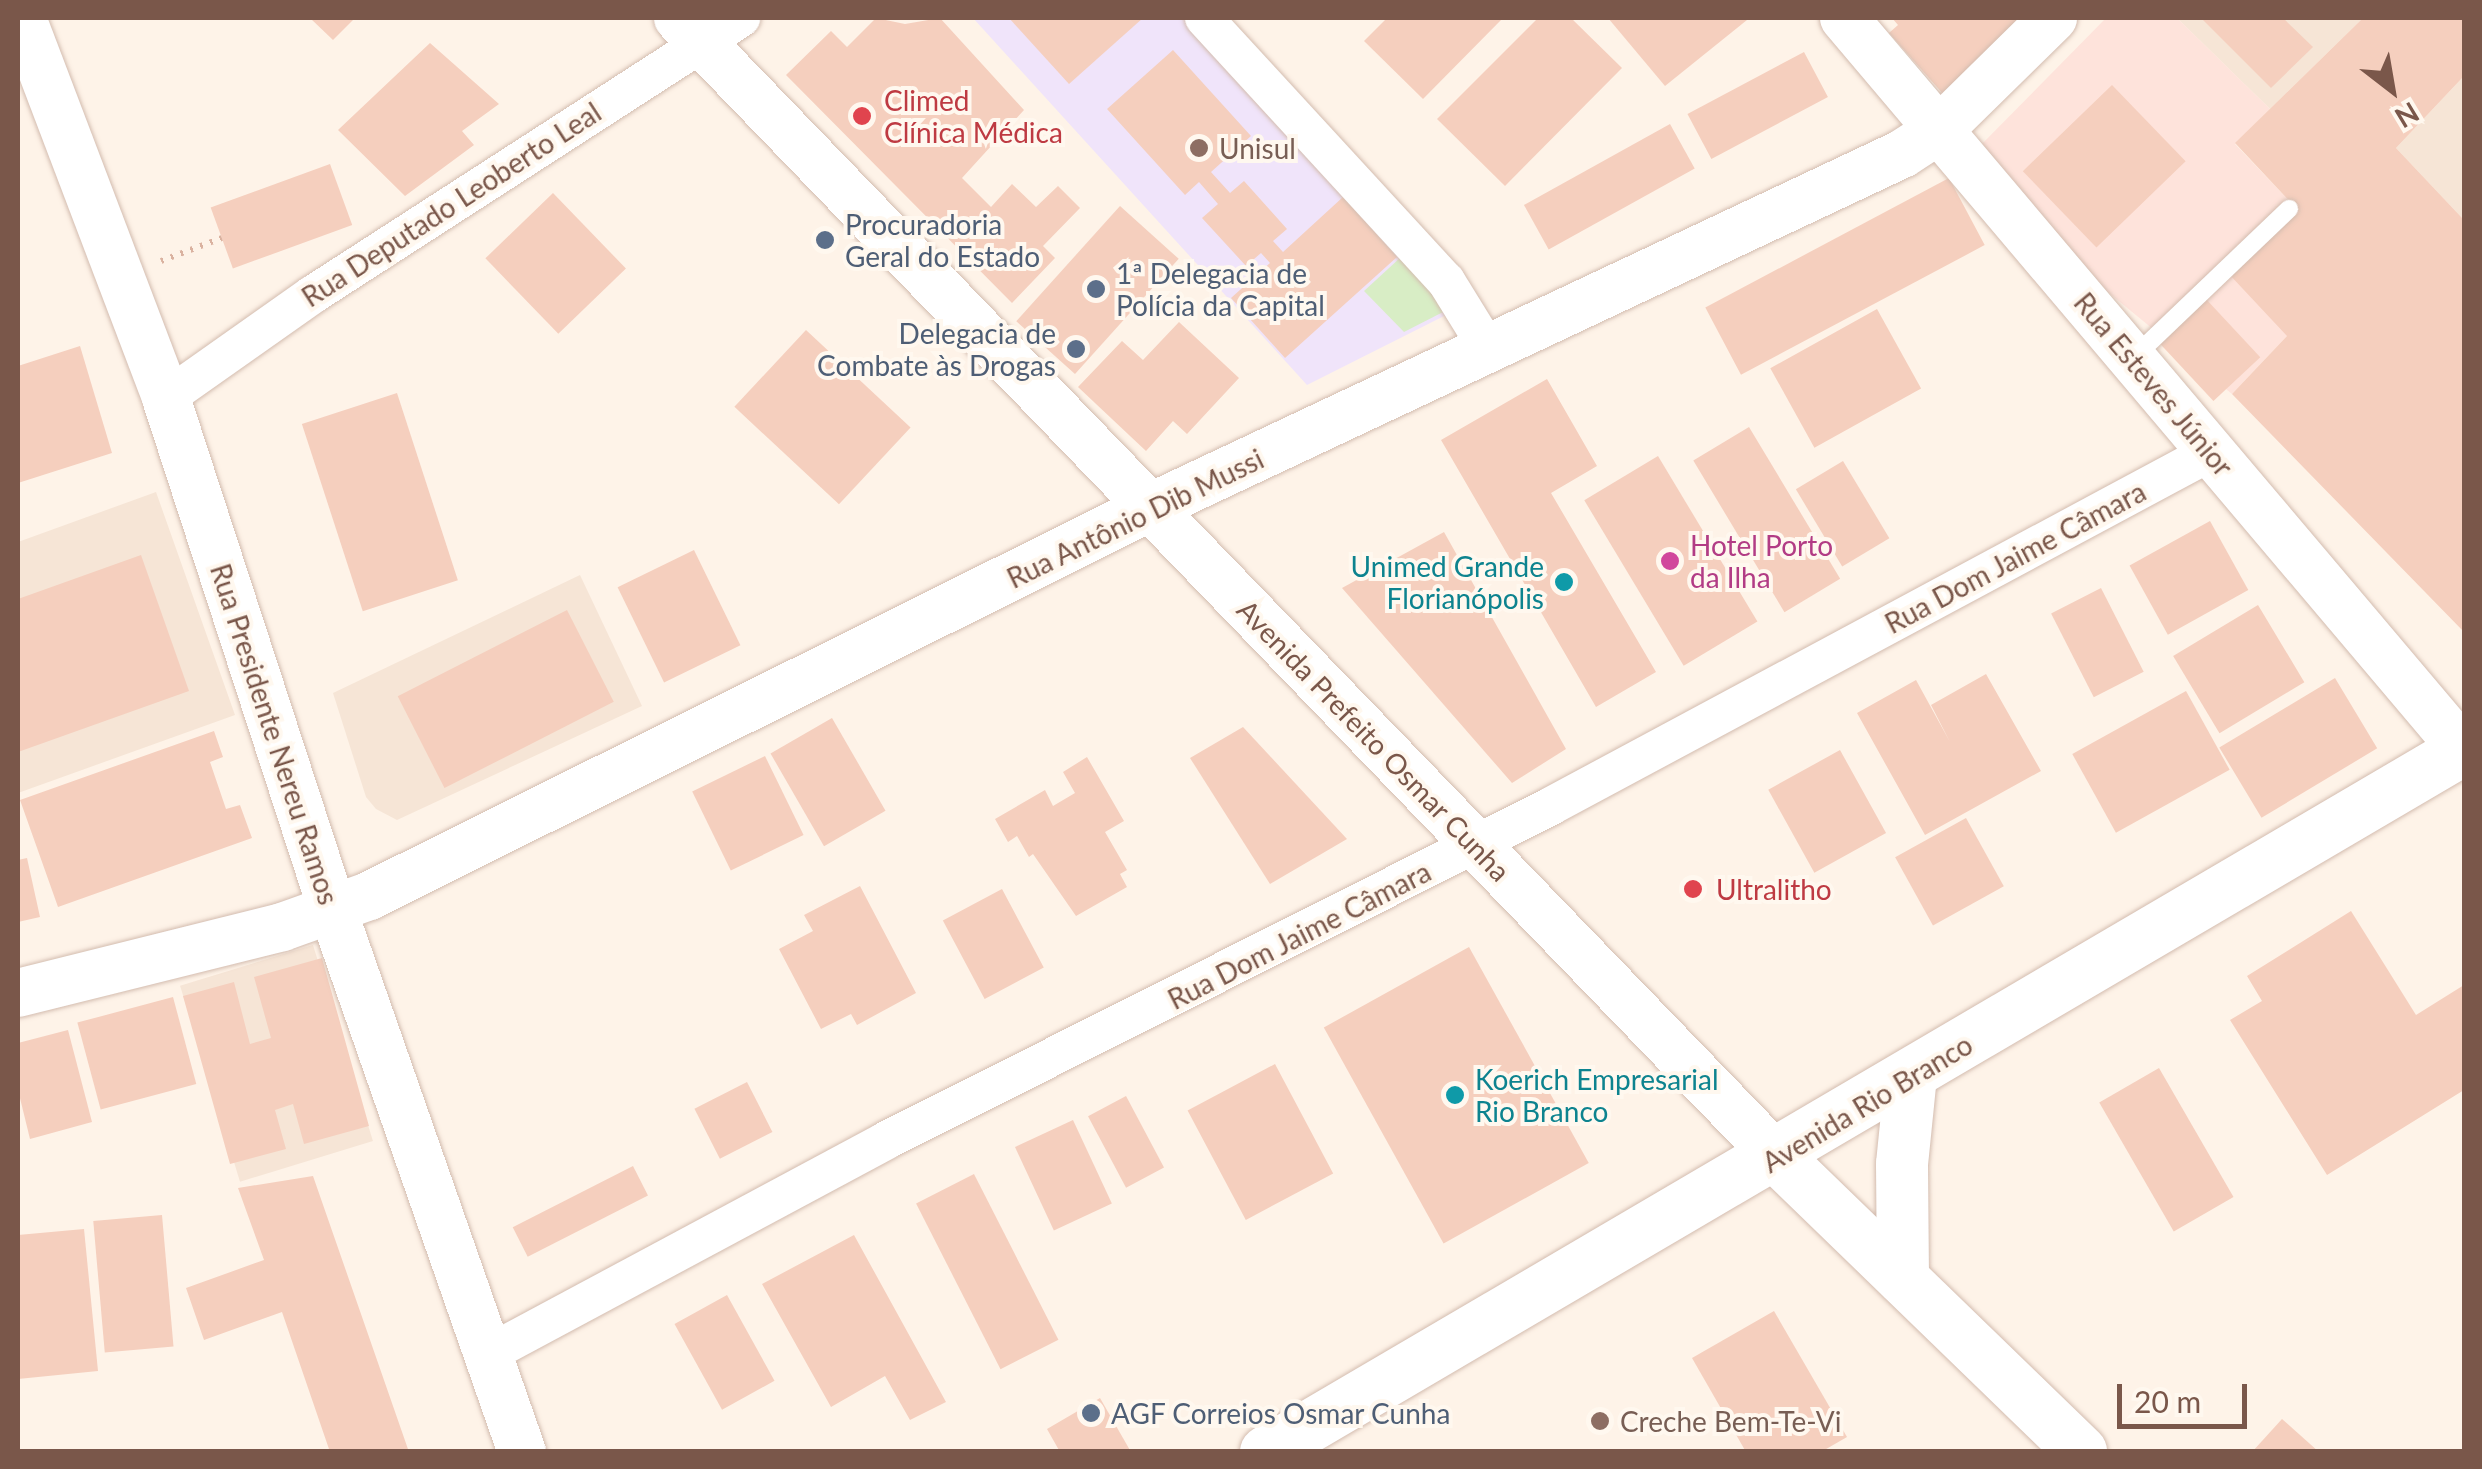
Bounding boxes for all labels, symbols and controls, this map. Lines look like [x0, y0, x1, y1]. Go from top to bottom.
north arrow [2342, 40, 2442, 140]
place label: Climed Clínica Médica [884, 83, 1063, 149]
street label: Rua Deputado Leoberto Leal [295, 95, 607, 313]
text: N [2389, 96, 2425, 136]
marker: Climed Clínica Médica [849, 103, 875, 129]
place label: Unisul [1219, 131, 1296, 165]
marker: Unisul [1188, 137, 1210, 159]
place label: Procuradoria Geral do Estado [845, 207, 1040, 273]
marker: Procuradoria Geral do Estado [814, 229, 836, 251]
place label: 1ª Delegacia de Polícia da Capital [1116, 256, 1325, 322]
marker: 1ª Delegacia de Polícia da Capital [1085, 278, 1107, 300]
street label: Rua Esteves Júnior [2067, 285, 2241, 483]
place label: Delegacia de Combate às Drogas [817, 316, 1056, 382]
marker: Delegacia de Combate às Drogas [1065, 338, 1087, 360]
street label: Rua Antônio Dib Mussi [1001, 441, 1269, 595]
street label: Rua Dom Jaime Câmara [1879, 474, 2151, 640]
place label: Hotel Porto da Ilha [1690, 528, 1833, 594]
place label: Unimed Grande Florianópolis [1351, 549, 1544, 615]
marker: Hotel Porto da Ilha [1659, 550, 1681, 572]
street label: Rua Presidente Nereu Ramos [204, 559, 346, 909]
marker: Unimed Grande Florianópolis [1553, 571, 1575, 593]
street label: Avenida Prefeito Osmar Cunha [1231, 592, 1517, 888]
street label: Rua Dom Jaime Câmara [1162, 854, 1436, 1016]
place label: Ultralitho [1716, 872, 1832, 906]
marker: Ultralitho [1680, 876, 1706, 902]
street label: Avenida Rio Branco [1756, 1027, 1978, 1179]
place label: Koerich Empresarial Rio Branco [1475, 1062, 1719, 1128]
marker: Koerich Empresarial Rio Branco [1444, 1084, 1466, 1106]
scale bar [2122, 1364, 2252, 1426]
text: 20 m [2134, 1383, 2201, 1419]
place label: AGF Correios Osmar Cunha [1111, 1396, 1452, 1430]
marker: AGF Correios Osmar Cunha [1080, 1402, 1102, 1424]
place label: Creche Bem-Te-Vi [1620, 1404, 1841, 1438]
marker: Creche Bem-Te-Vi [1589, 1410, 1611, 1432]

